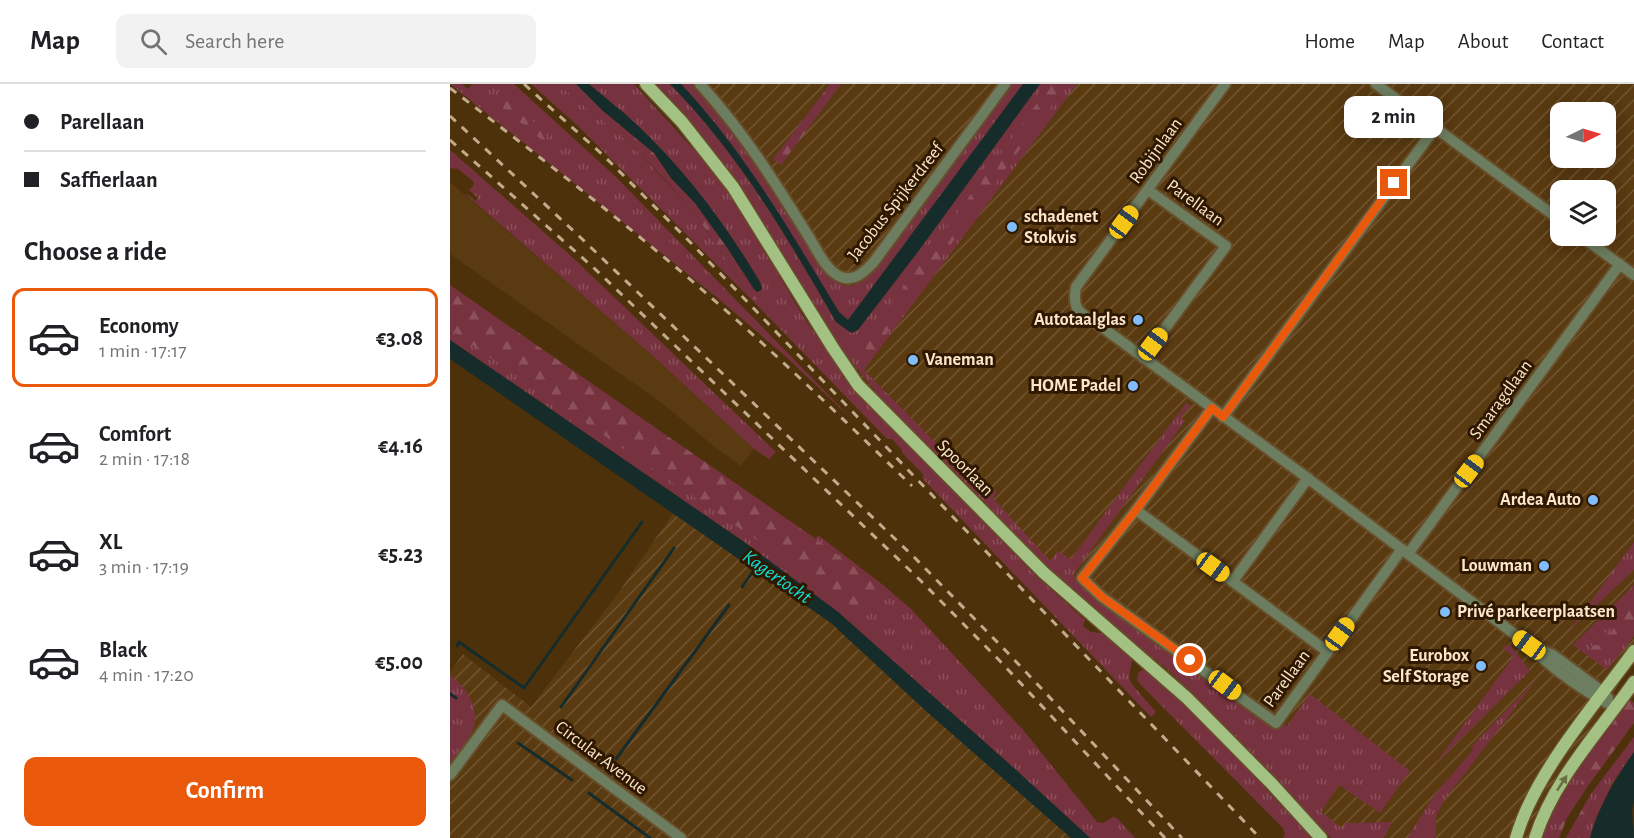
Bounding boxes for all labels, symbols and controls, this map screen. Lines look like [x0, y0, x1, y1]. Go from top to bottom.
search box [116, 14, 536, 68]
icon: search [137, 25, 170, 58]
text: Map [30, 27, 80, 55]
text: Search here [185, 30, 284, 52]
text: Home [1304, 31, 1355, 52]
text: Map [1388, 31, 1425, 52]
text: About [1458, 31, 1508, 52]
text: Contact [1541, 31, 1604, 52]
callout: 2 min [1344, 96, 1444, 138]
north arrow [1550, 102, 1616, 168]
map controls [1550, 102, 1616, 246]
text: 2 min [1371, 107, 1416, 127]
text: Parellaan [60, 111, 144, 133]
street label: Robijnlaan [1126, 115, 1186, 187]
street label: Jacobus Spijkerdreef [845, 139, 948, 264]
text: Saffierlaan [60, 169, 158, 191]
route end [1380, 169, 1407, 196]
street label: Parellaan [1163, 176, 1227, 230]
button: layers [1550, 180, 1616, 246]
car [1106, 202, 1142, 242]
place label: schadenet Stokvis [1024, 208, 1098, 247]
marker: schadenet Stokvis [1005, 220, 1019, 234]
text: Choose a ride [24, 238, 167, 265]
icon: car [27, 311, 81, 365]
place label: Autotaalglas [1034, 311, 1126, 329]
marker: Autotaalglas [1131, 313, 1145, 327]
text: Economy [99, 315, 179, 337]
car [1135, 324, 1171, 364]
text: €3.08 [376, 327, 423, 349]
text: 1 min · 17:17 [99, 341, 187, 361]
place label: Vaneman [925, 351, 994, 369]
marker: Vaneman [906, 353, 920, 367]
street label: Smaragdlaan [1466, 357, 1536, 443]
place label: HOME Padel [1030, 377, 1121, 395]
marker: HOME Padel [1126, 379, 1140, 393]
icon: car [27, 419, 81, 473]
text: Comfort [99, 423, 171, 445]
text: €4.16 [378, 435, 423, 457]
street label: Spoorlaan [933, 436, 997, 500]
text: 2 min · 17:18 [99, 449, 190, 469]
car [1451, 451, 1487, 491]
place label: Ardea Auto [1500, 491, 1581, 509]
marker: Ardea Auto [1586, 493, 1600, 507]
icon: car [27, 527, 81, 581]
text: XL [99, 531, 122, 553]
text: €5.23 [378, 543, 423, 565]
water label: Kagertocht [739, 546, 815, 608]
car [1193, 549, 1233, 585]
text: 3 min · 17:19 [99, 557, 189, 577]
place label: Louwman [1461, 557, 1532, 575]
marker: Louwman [1537, 559, 1551, 573]
place label: Privé parkeerplaatsen [1457, 603, 1615, 621]
marker: Privé parkeerplaatsen [1438, 605, 1452, 619]
car [1322, 614, 1358, 654]
car [1509, 627, 1549, 663]
icon: car [27, 635, 81, 689]
text: Black [99, 639, 147, 661]
route start [1176, 646, 1203, 673]
street label: Parellaan [1260, 647, 1314, 711]
place label: Eurobox Self Storage [1383, 647, 1470, 686]
text: €5.00 [375, 651, 423, 673]
marker: Eurobox Self Storage [1474, 659, 1488, 673]
text: 4 min · 17:20 [99, 665, 194, 685]
car [1205, 667, 1245, 703]
street label: Circular Avenue [552, 718, 650, 798]
button: Confirm [24, 757, 426, 826]
one-way arrow [1556, 775, 1567, 791]

